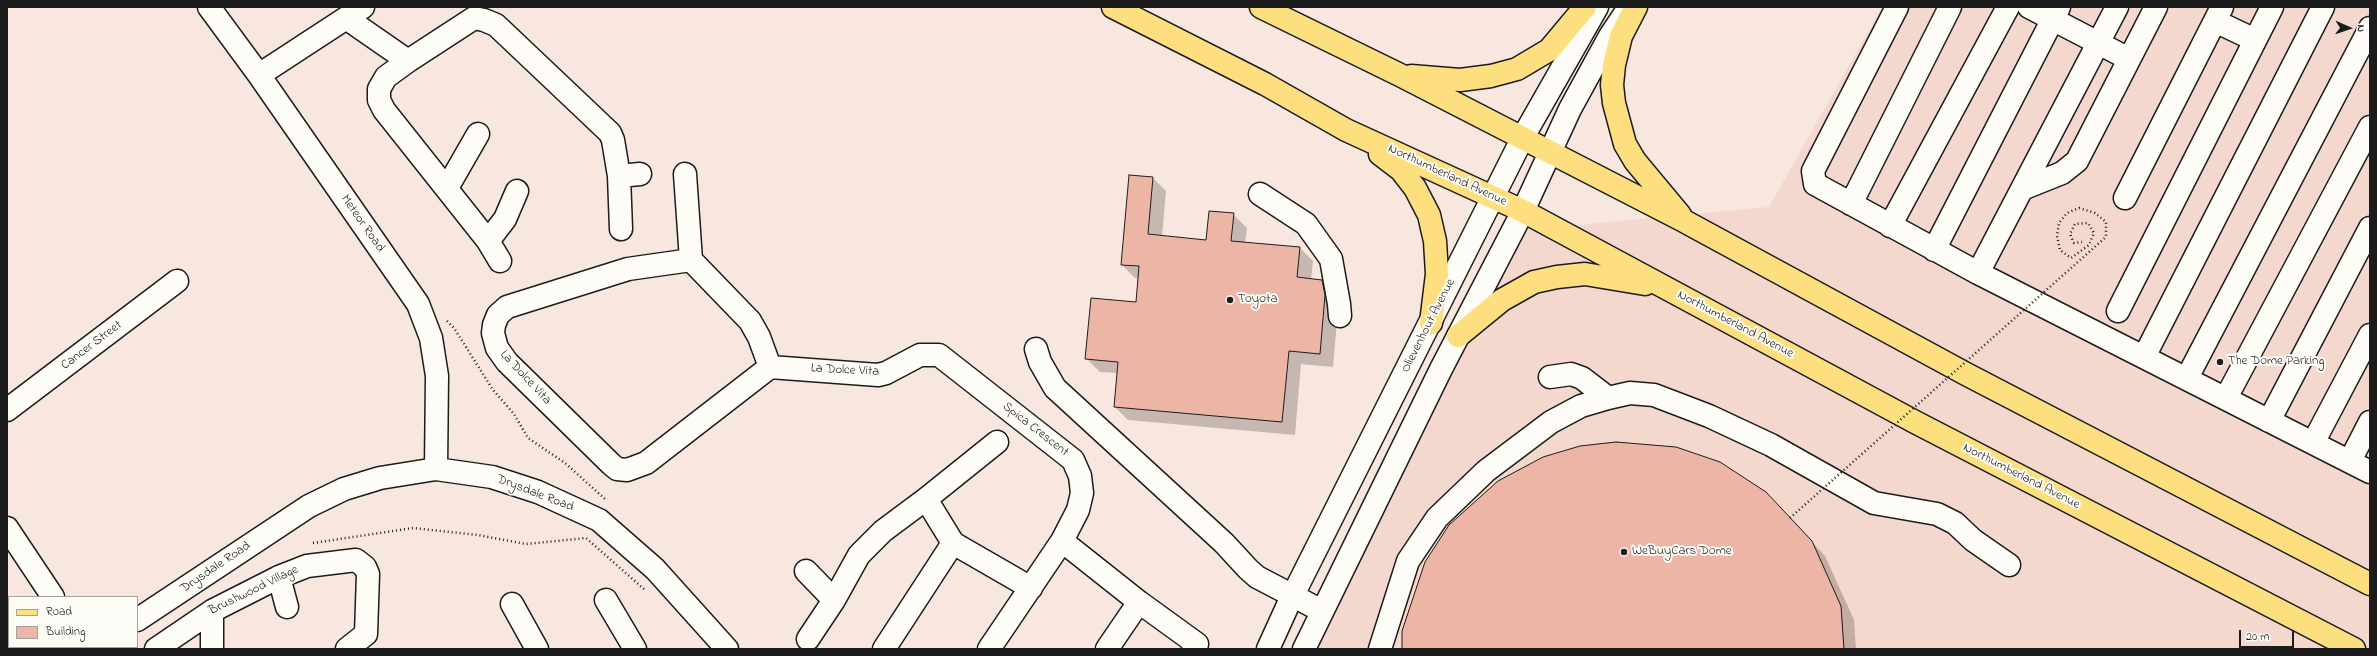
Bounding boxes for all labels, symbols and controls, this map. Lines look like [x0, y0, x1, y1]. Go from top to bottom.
north arrow [2329, 8, 2369, 48]
text: N [2353, 24, 2369, 32]
street label: Northumberland Avenue [1385, 142, 1509, 210]
street label: Meteor Road [337, 192, 387, 256]
street label: Olievenhout Avenue [1399, 276, 1459, 376]
street label: Northumberland Avenue [1674, 288, 1796, 362]
place label: Toyota [1238, 292, 1277, 308]
marker: Toyota [1225, 295, 1235, 305]
street label: Cancer Street [58, 318, 126, 374]
street label: La Dolce Vita [496, 348, 554, 408]
place label: The Dome Parking [2228, 354, 2324, 370]
marker: The Dome Parking [2215, 357, 2225, 367]
street label: La Dolce Vita [810, 361, 880, 381]
street label: Spica Crescent [999, 399, 1071, 461]
street label: Northumberland Avenue [1960, 441, 2082, 513]
street label: Drysdale Road [494, 472, 576, 516]
street label: Drysdale Road [178, 539, 254, 597]
place label: WeBuyCars Dome [1632, 544, 1732, 560]
marker: WeBuyCars Dome [1619, 547, 1629, 557]
street label: Brushwood Village [207, 563, 301, 619]
legend [8, 596, 138, 648]
text: Road [46, 603, 72, 621]
scale bar [2241, 622, 2296, 648]
text: Building [46, 623, 85, 641]
text: 20 m [2246, 628, 2269, 646]

